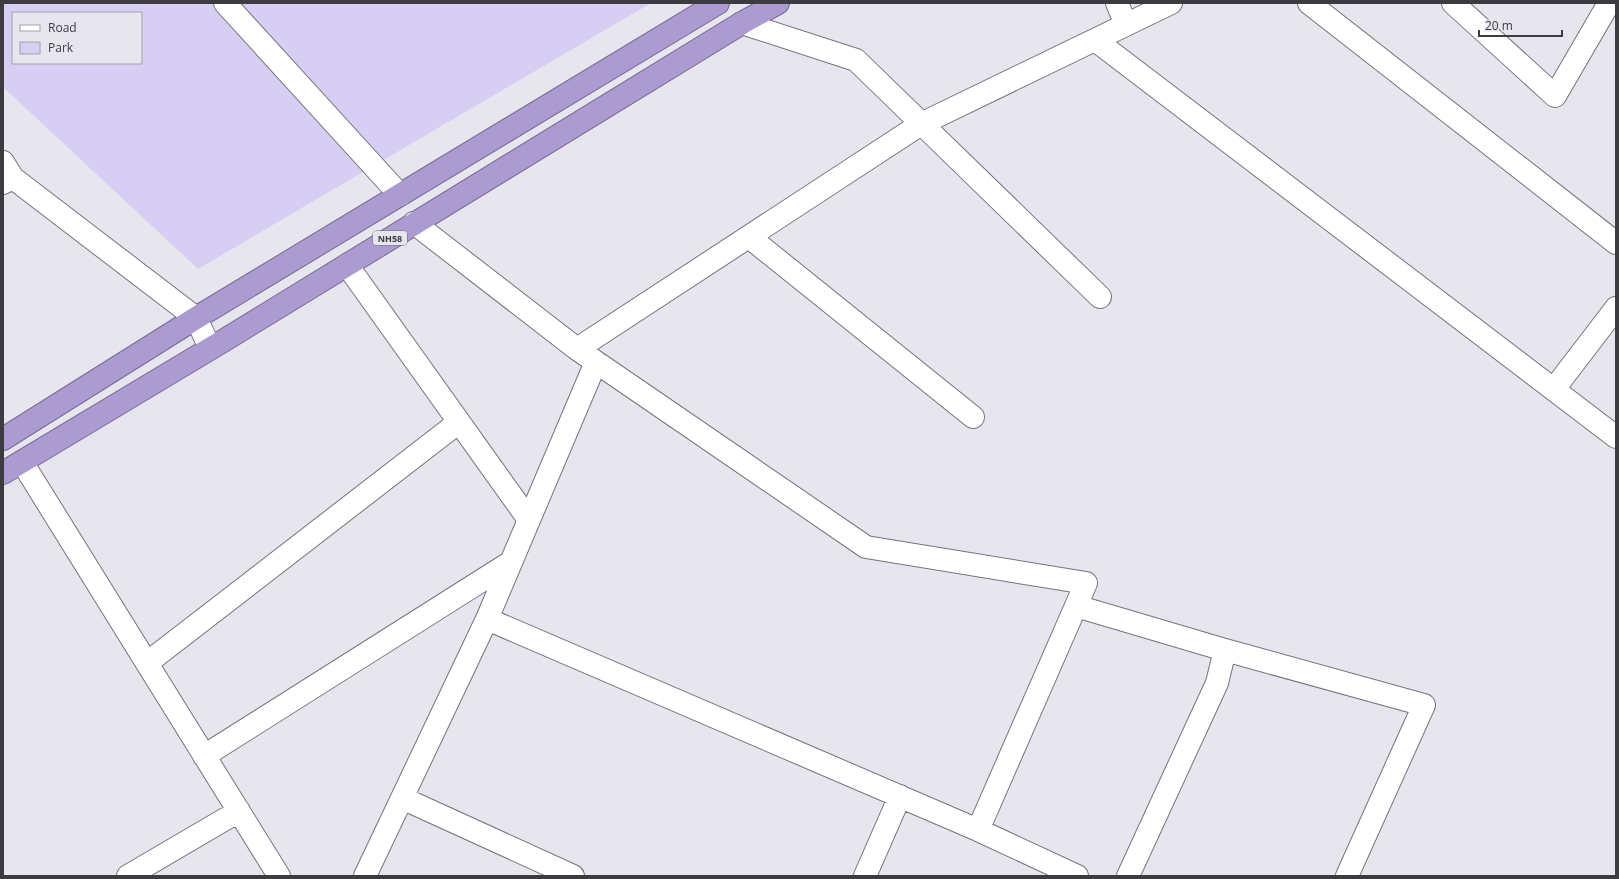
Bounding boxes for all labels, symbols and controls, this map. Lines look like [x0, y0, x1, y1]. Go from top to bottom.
legend [12, 12, 142, 64]
scale bar [1479, 12, 1562, 38]
text: 20 m [1485, 17, 1513, 34]
text: Road [48, 19, 77, 36]
text: Park [48, 39, 74, 56]
road number: NH58 [373, 231, 407, 245]

